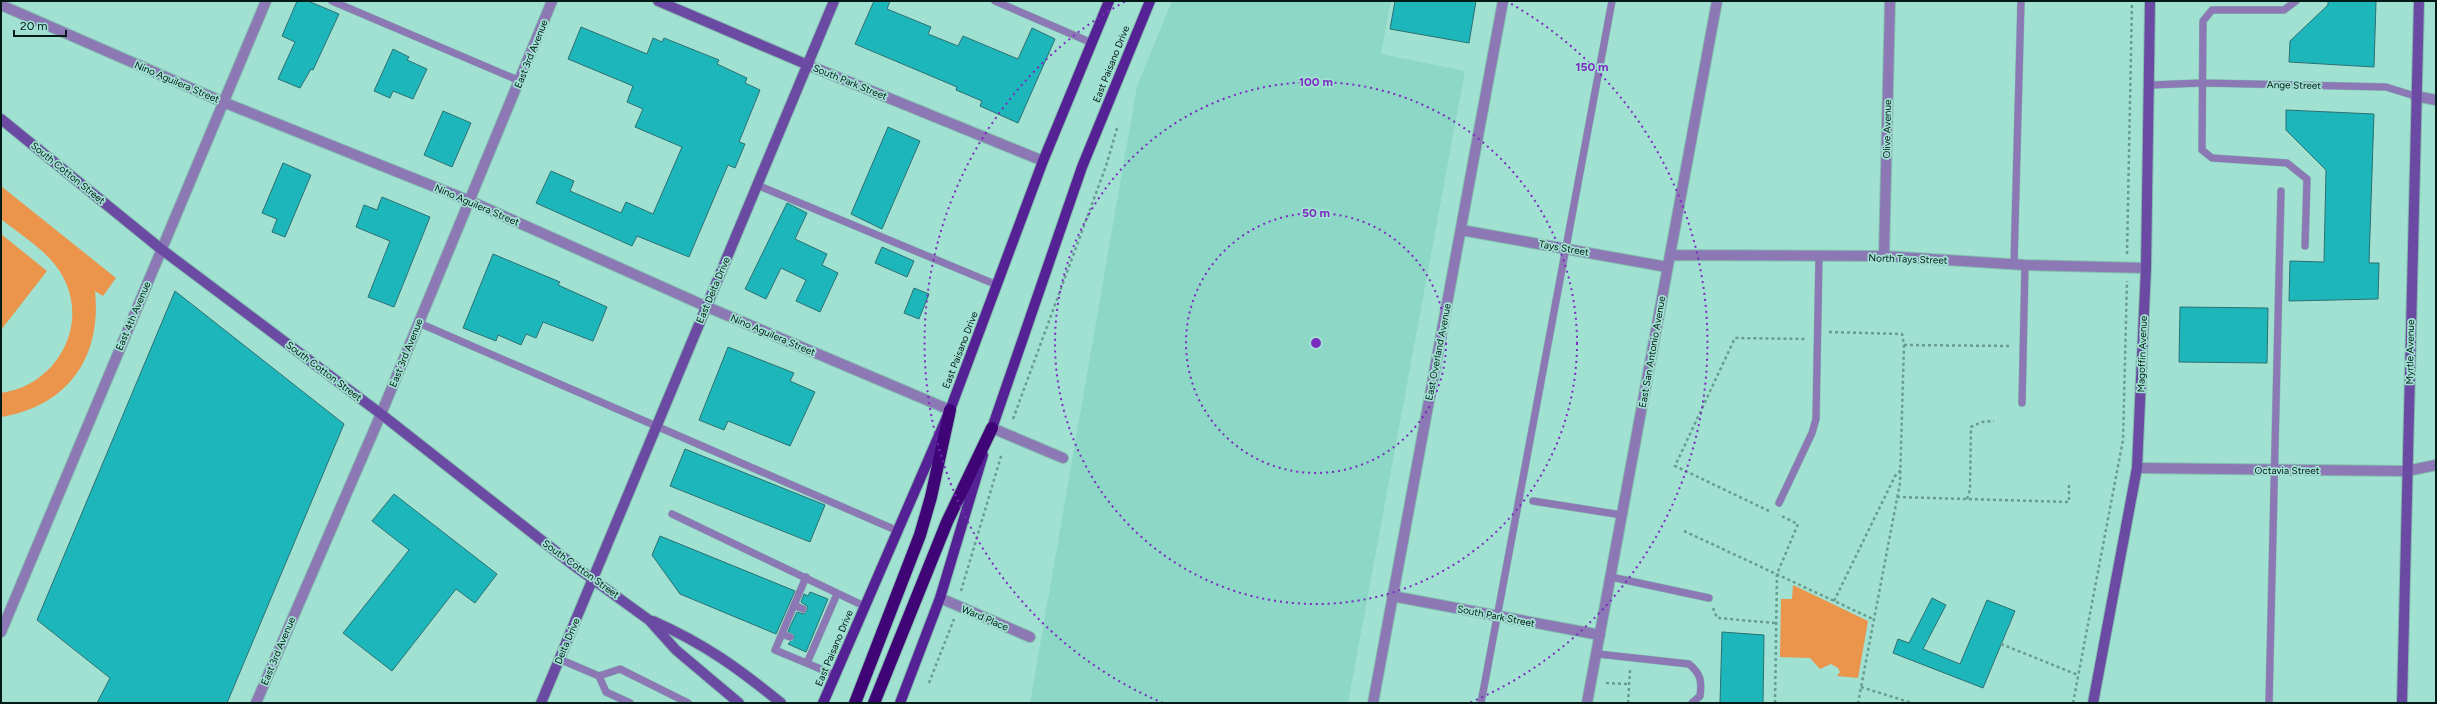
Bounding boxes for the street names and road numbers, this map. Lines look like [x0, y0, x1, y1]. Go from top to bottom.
street label: East 3rd Avenue [511, 17, 551, 90]
street label: East Paisano Drive [1090, 23, 1133, 104]
street label: Nino Aguilera Street [133, 58, 222, 106]
street label: South Park Street [811, 61, 889, 103]
street label: Ange Street [2267, 78, 2321, 92]
street label: Olive Avenue [1880, 99, 1894, 159]
street label: South Cotton Street [28, 139, 108, 207]
street label: Nino Aguilera Street [433, 181, 522, 229]
street label: Tays Street [1538, 237, 1590, 259]
street label: North Tays Street [1868, 251, 1948, 267]
street label: East Delta Drive [693, 254, 733, 325]
street label: East 4th Avenue [113, 279, 154, 353]
street label: East San Antonio Avenue [1636, 295, 1668, 409]
street label: East Overland Avenue [1422, 302, 1454, 402]
street label: East Paisano Drive [939, 309, 981, 391]
street label: Nino Aguilera Street [729, 311, 818, 359]
street label: Magoffin Avenue [2134, 315, 2150, 393]
street label: East 3rd Avenue [386, 316, 426, 389]
street label: Myrtle Avenue [2403, 319, 2417, 385]
street label: South Cotton Street [283, 338, 365, 404]
street label: Octavia Street [2254, 464, 2320, 477]
street label: South Cotton Street [540, 537, 622, 601]
street label: Ward Place [959, 602, 1011, 634]
street label: South Park Street [1456, 602, 1536, 630]
street label: East Paisano Drive [812, 607, 856, 688]
street label: East 3rd Avenue [258, 614, 298, 687]
street label: Delta Drive [551, 615, 583, 666]

